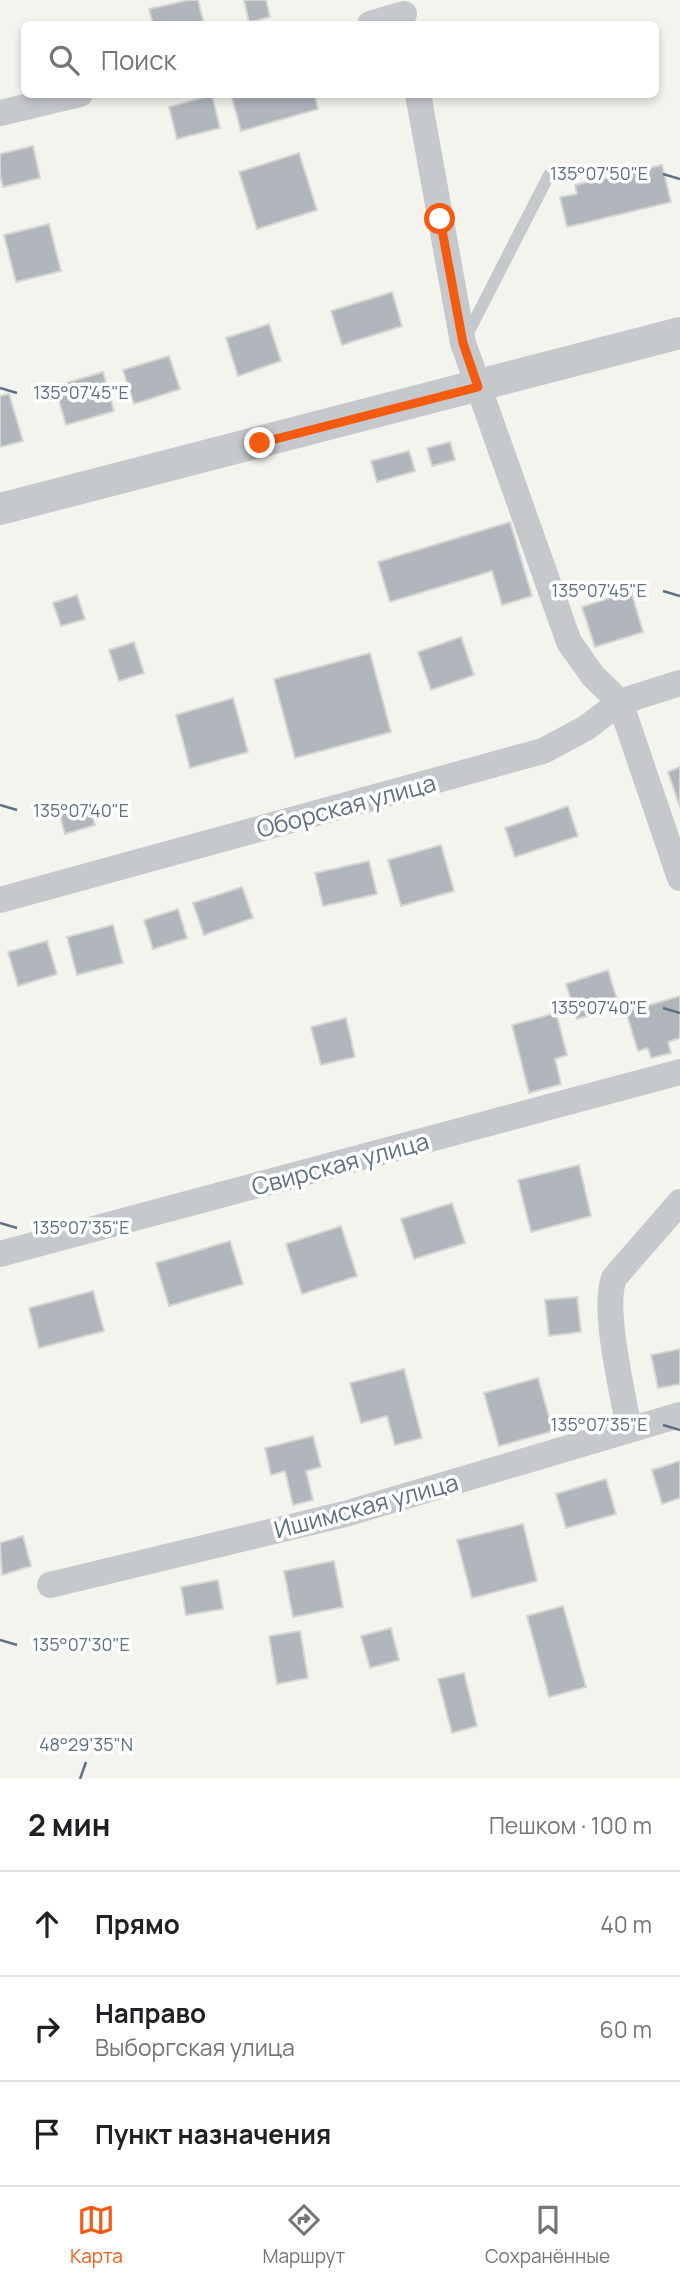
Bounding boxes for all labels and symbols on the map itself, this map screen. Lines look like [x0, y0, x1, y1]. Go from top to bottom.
text: 135°07'50"E [550, 161, 648, 185]
route start [424, 203, 455, 234]
text: 135°07'45"E [33, 380, 129, 404]
route end [244, 427, 275, 458]
text: 135°07'45"E [551, 578, 647, 602]
street label: Оборская улица [253, 765, 439, 845]
text: 135°07'40"E [33, 798, 129, 822]
text: 135°07'40"E [551, 995, 647, 1019]
street label: Свирская улица [248, 1123, 432, 1203]
text: 135°07'35"E [33, 1215, 130, 1239]
text: 135°07'35"E [551, 1412, 648, 1436]
street label: Ишимская улица [270, 1465, 462, 1545]
text: 135°07'30"E [32, 1632, 130, 1656]
text: 48°29'35"N [39, 1732, 133, 1756]

